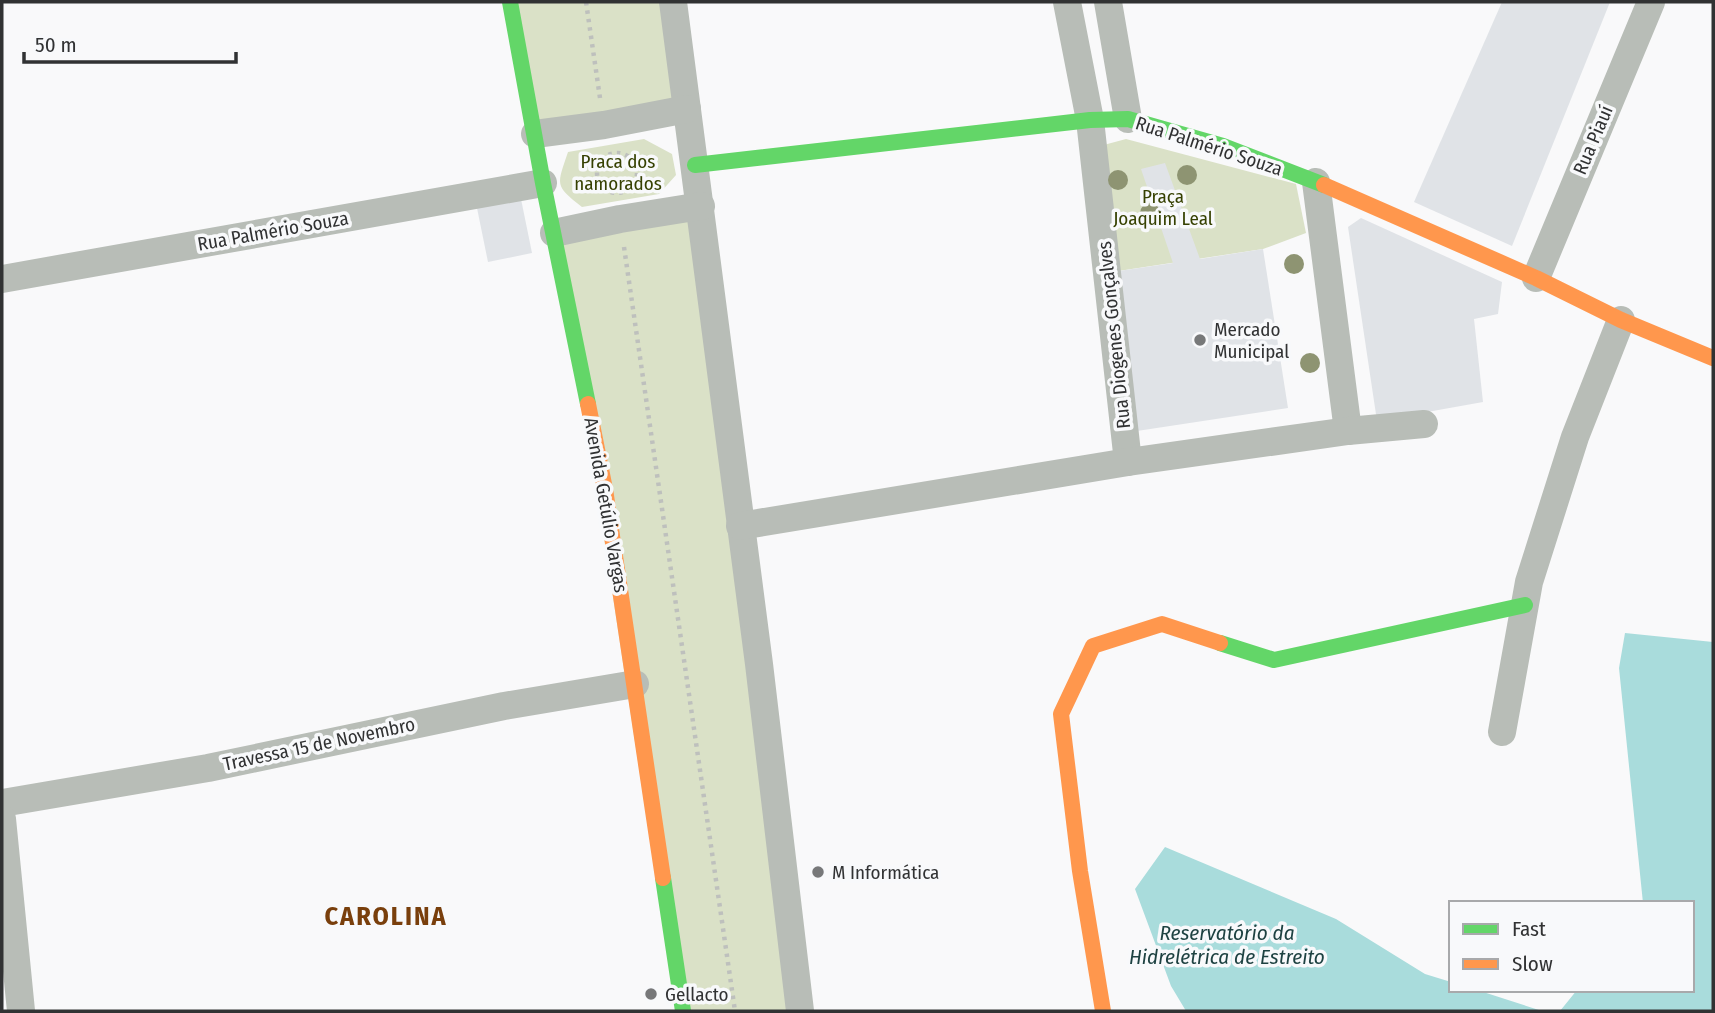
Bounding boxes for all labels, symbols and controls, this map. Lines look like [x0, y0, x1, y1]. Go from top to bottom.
scale bar [24, 21, 236, 65]
text: 50 m [35, 32, 77, 58]
street label: Rua Piauí [1568, 102, 1618, 178]
street label: Rua Palmério Souza [1133, 111, 1285, 181]
park label: Praca dos namorados [574, 150, 662, 195]
park label: Praça Joaquim Leal [1113, 185, 1213, 230]
street label: Rua Palmério Souza [196, 206, 350, 256]
street label: Rua Diogenes Gonçalves [1093, 240, 1135, 430]
place label: Mercado Municipal [1214, 318, 1289, 363]
marker: Mercado Municipal [1192, 332, 1208, 348]
street label: Avenida Getúlio Vargas [579, 416, 633, 594]
street label: Travessa 15 de Novembro [221, 712, 417, 776]
place label: M Informática [832, 861, 939, 884]
marker: M Informática [810, 864, 826, 880]
district label: CAROLINA [324, 901, 448, 932]
legend [1449, 901, 1694, 992]
text: Fast [1512, 916, 1546, 942]
water label: Reservatório da Hidrelétrica de Estreito [1129, 920, 1325, 970]
text: Slow [1512, 951, 1553, 977]
place label: Gellacto [665, 983, 729, 1006]
marker: Gellacto [643, 986, 659, 1002]

